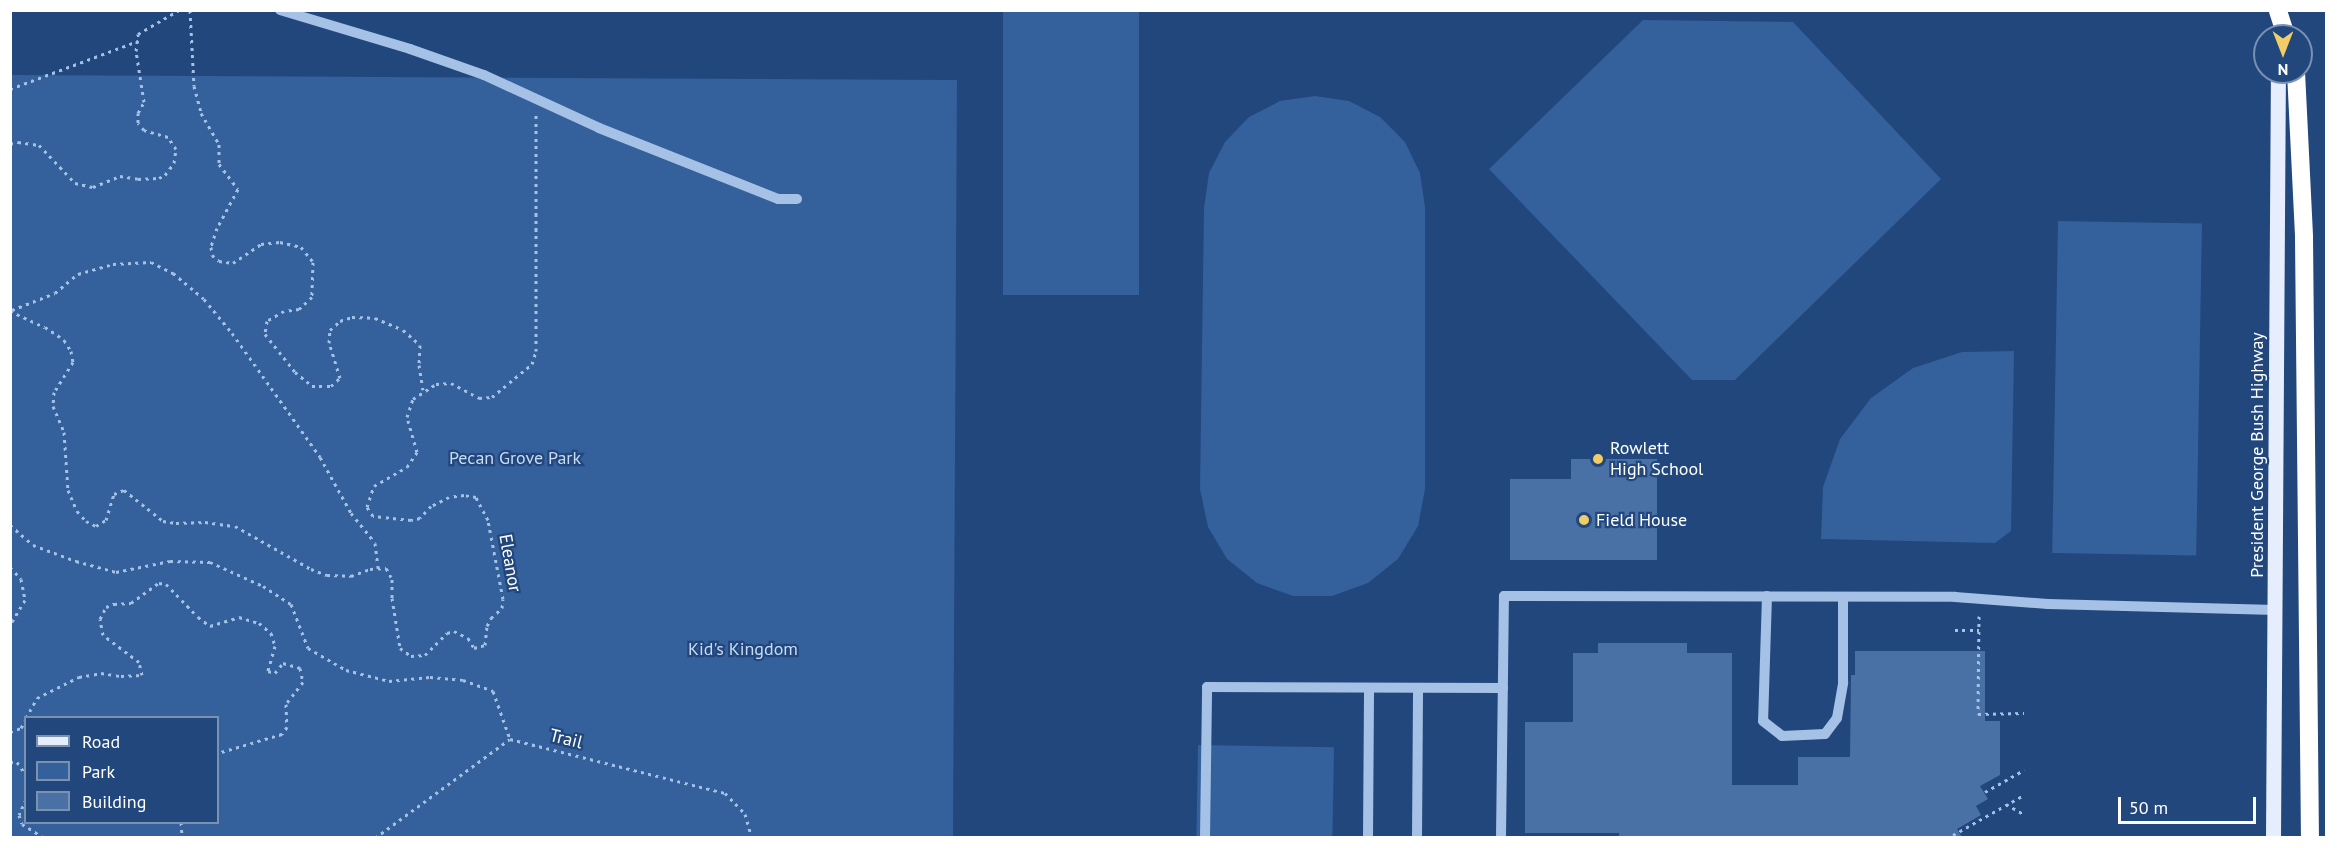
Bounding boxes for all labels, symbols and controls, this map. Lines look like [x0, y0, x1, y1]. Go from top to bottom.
north arrow [2253, 24, 2313, 84]
text: N [2278, 60, 2288, 80]
street label: President George Bush Highway [2246, 332, 2268, 578]
place label: Rowlett High School [1610, 438, 1703, 480]
park label: Pecan Grove Park [449, 447, 581, 469]
marker: Rowlett High School [1591, 452, 1605, 466]
place label: Field House [1596, 509, 1687, 531]
marker: Field House [1577, 513, 1591, 527]
street label: Eleanor [494, 532, 526, 594]
park label: Kid's Kingdom [688, 638, 798, 660]
legend [24, 716, 219, 824]
street label: Trail [547, 725, 585, 753]
text: Road [82, 730, 120, 753]
text: Park [82, 760, 115, 783]
scale bar [2121, 785, 2259, 823]
text: Building [82, 790, 146, 813]
text: 50 m [2129, 796, 2168, 819]

